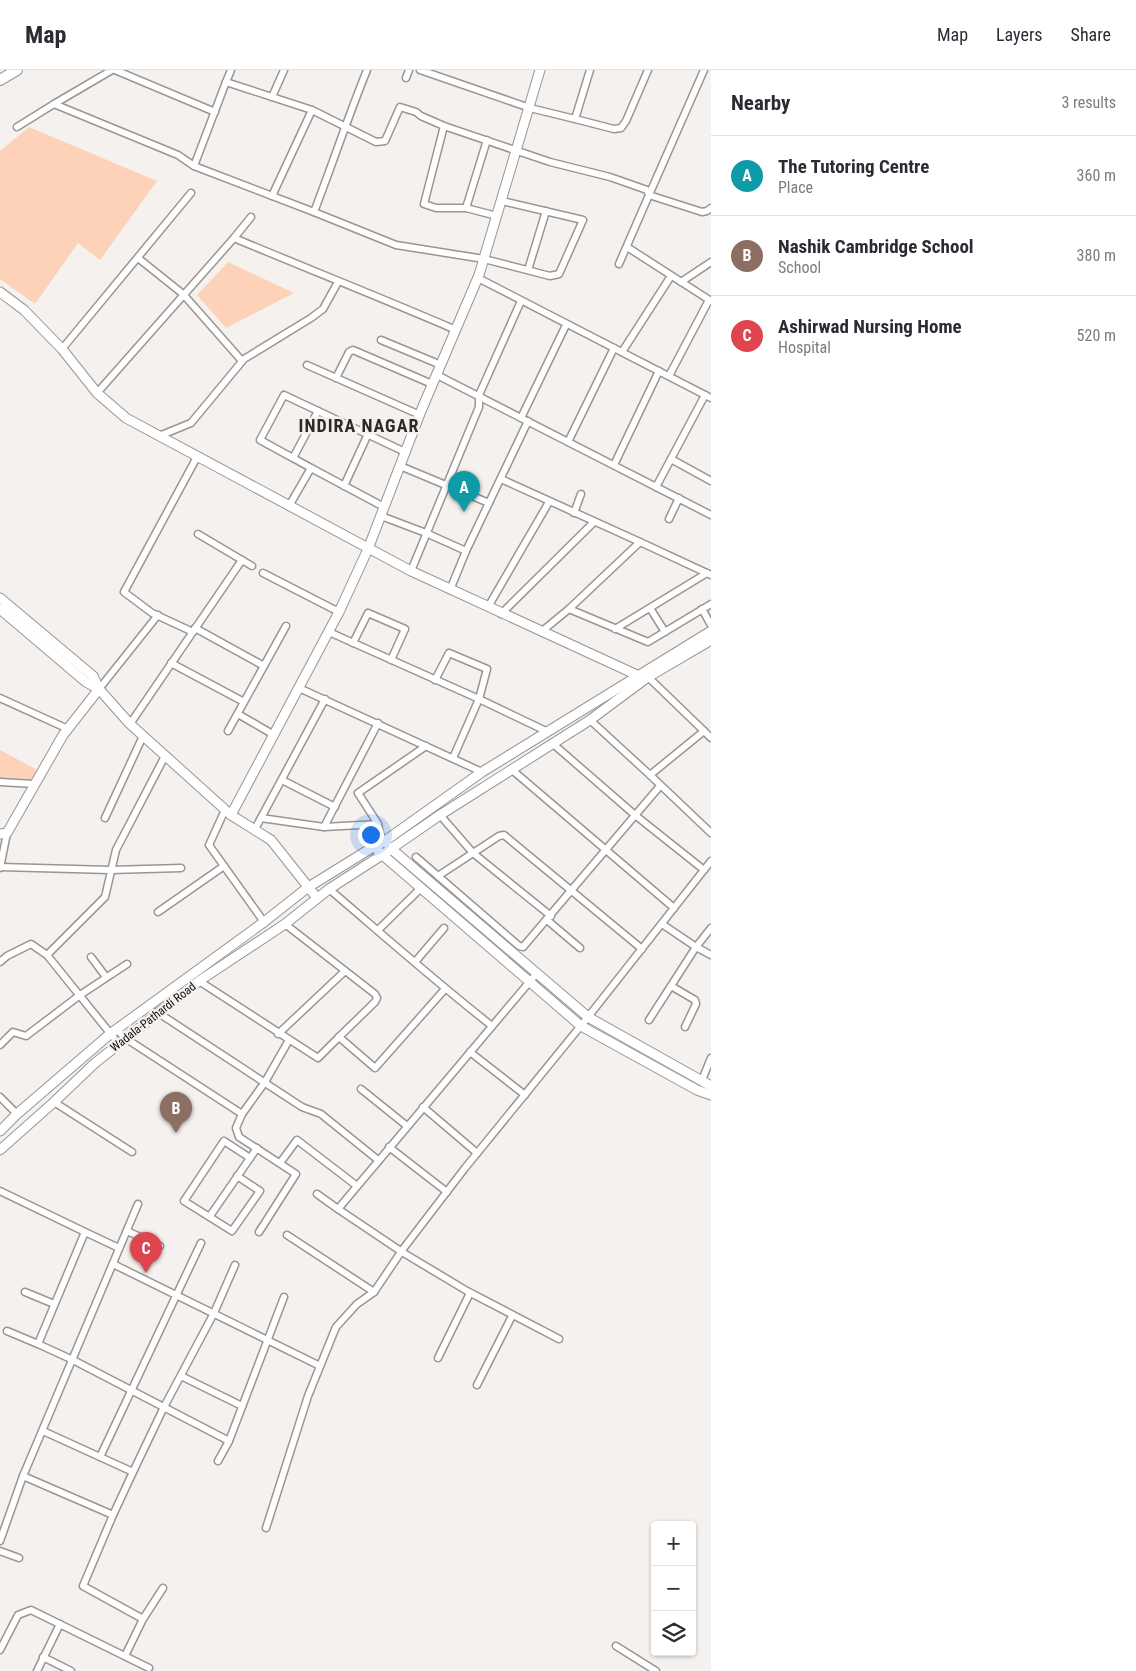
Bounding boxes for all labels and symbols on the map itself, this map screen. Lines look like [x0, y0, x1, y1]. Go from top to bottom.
district label: INDIRA NAGAR [299, 415, 419, 436]
pin: A [448, 471, 480, 512]
your location [358, 822, 384, 848]
street label: Wadala-Pathardi Road [108, 979, 198, 1055]
pin: B [160, 1092, 192, 1133]
pin: C [130, 1232, 162, 1273]

